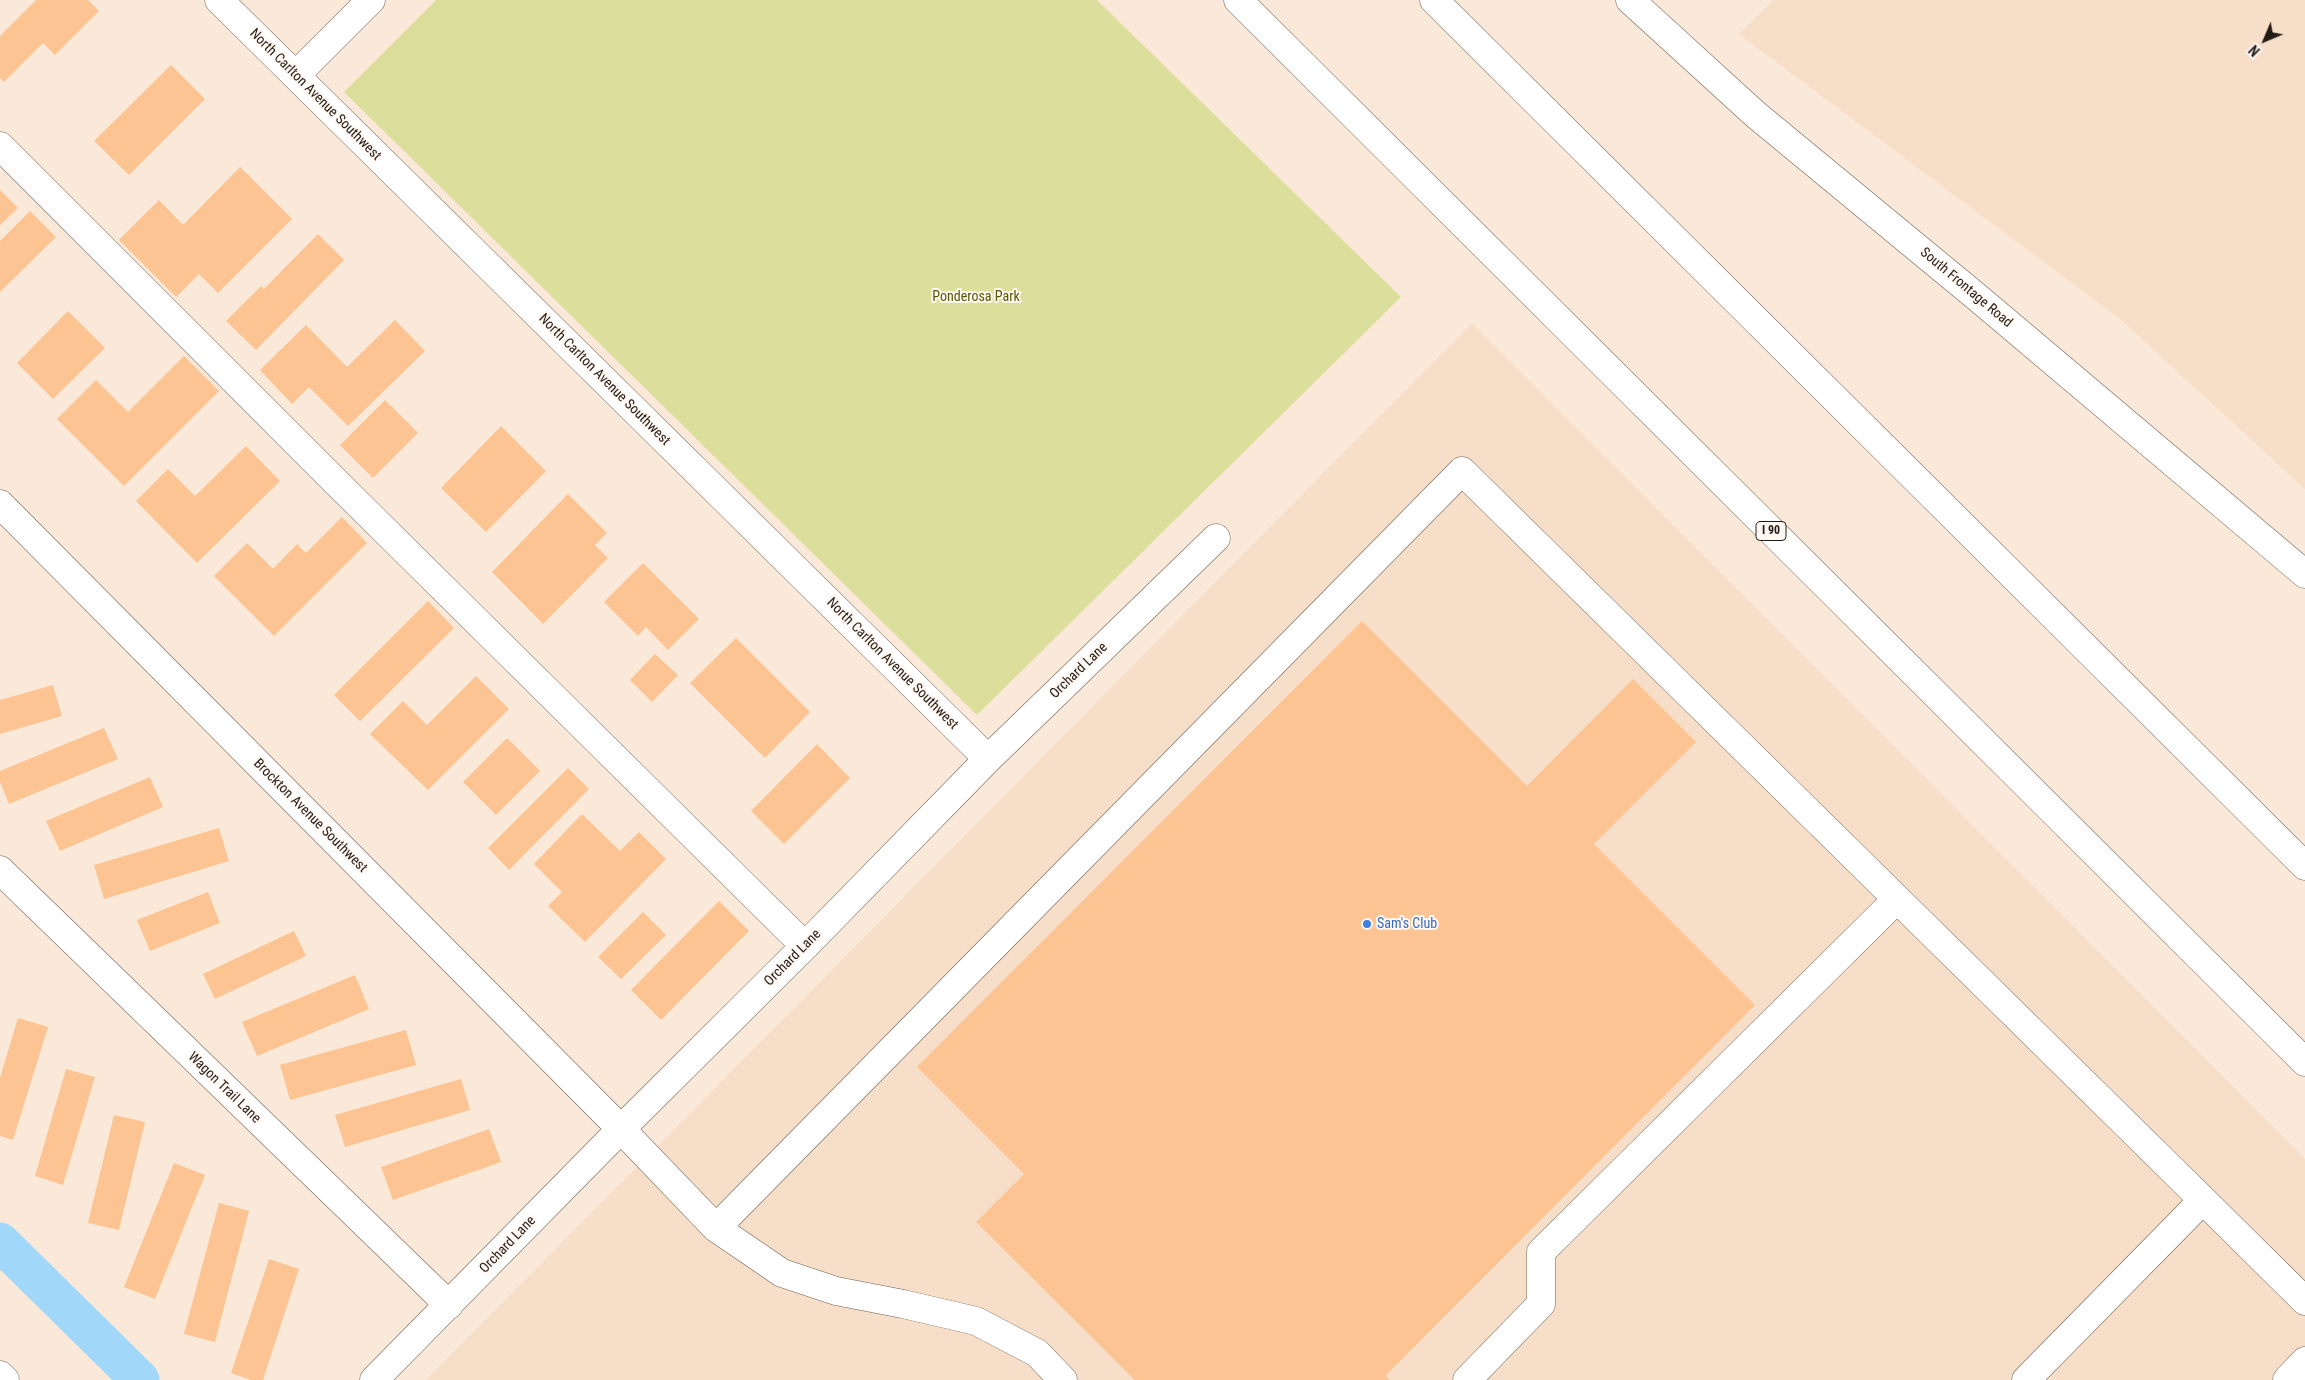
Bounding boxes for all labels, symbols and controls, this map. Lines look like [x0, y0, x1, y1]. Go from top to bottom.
north arrow [2240, 15, 2290, 65]
street label: North Carlton Avenue Southwest [246, 26, 384, 164]
text: N [2246, 42, 2263, 59]
street label: South Frontage Road [1916, 245, 2016, 331]
park label: Ponderosa Park [932, 289, 1020, 305]
street label: North Carlton Avenue Southwest [535, 311, 673, 449]
road number: I 90 [1756, 522, 1786, 540]
street label: North Carlton Avenue Southwest [823, 595, 961, 733]
street label: Orchard Lane [1047, 639, 1111, 703]
street label: Brockton Avenue Southwest [250, 756, 370, 876]
place label: Sam's Club [1377, 916, 1437, 932]
marker: Sam's Club [1361, 918, 1373, 930]
street label: Orchard Lane [761, 926, 825, 990]
street label: Wagon Trail Lane [184, 1049, 264, 1127]
street label: Orchard Lane [476, 1213, 540, 1277]

